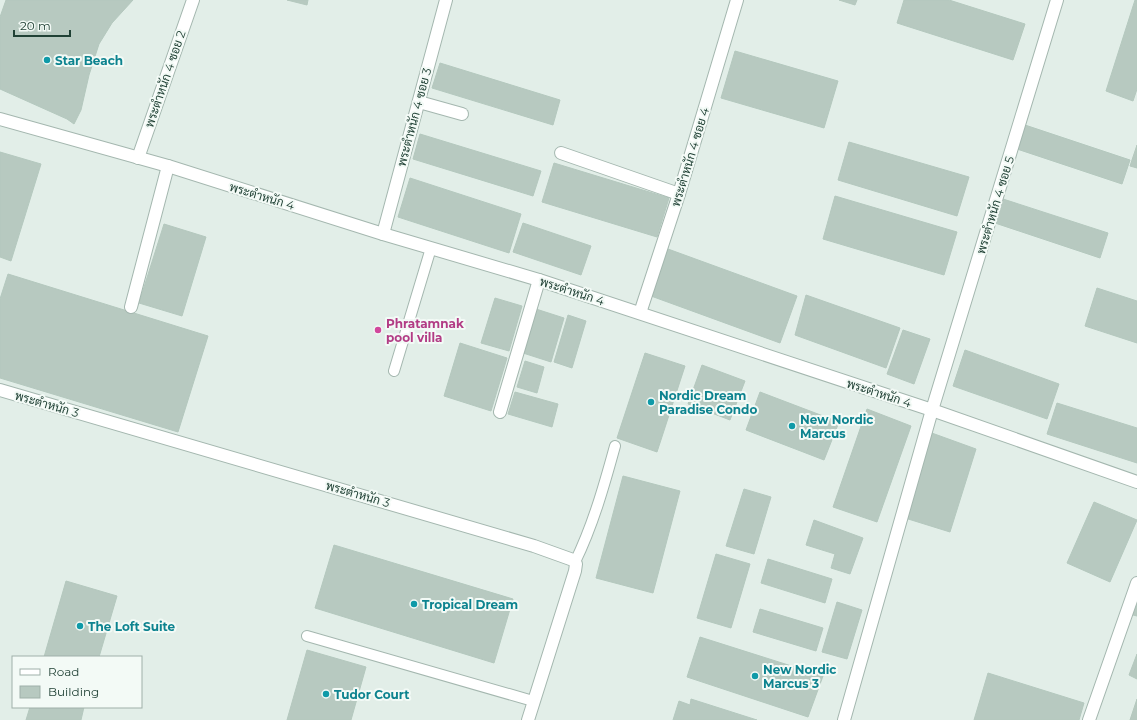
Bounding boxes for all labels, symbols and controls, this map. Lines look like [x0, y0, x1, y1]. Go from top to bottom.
scale bar [14, 12, 70, 38]
text: 20 m [20, 18, 51, 33]
street label: พระตำหนัก 4 ซอย 2 [141, 28, 189, 129]
place label: Star Beach [55, 53, 123, 68]
marker: Star Beach [42, 55, 52, 65]
street label: พระตำหนัก 4 ซอย 3 [394, 66, 434, 168]
street label: พระตำหนัก 4 ซอย 4 [668, 106, 712, 208]
street label: พระตำหนัก 4 ซอย 5 [973, 154, 1017, 256]
street label: พระตำหนัก 4 [228, 179, 296, 213]
street label: พระตำหนัก 4 [538, 273, 606, 309]
place label: Phratamnak pool villa [386, 316, 464, 345]
marker: Phratamnak pool villa [373, 325, 383, 335]
street label: พระตำหนัก 4 [845, 375, 913, 411]
street label: พระตำหนัก 3 [13, 388, 81, 420]
place label: Nordic Dream Paradise Condo [659, 388, 757, 417]
marker: Nordic Dream Paradise Condo [646, 397, 656, 407]
place label: New Nordic Marcus [800, 412, 873, 441]
marker: New Nordic Marcus [787, 421, 797, 431]
street label: พระตำหนัก 3 [324, 478, 392, 510]
place label: Tropical Dream [422, 597, 518, 612]
marker: Tropical Dream [409, 599, 419, 609]
place label: The Loft Suite [88, 619, 176, 634]
marker: The Loft Suite [75, 621, 85, 631]
legend [12, 656, 142, 708]
place label: New Nordic Marcus 3 [763, 662, 836, 691]
text: Road [48, 664, 79, 679]
marker: New Nordic Marcus 3 [750, 671, 760, 681]
text: Building [48, 684, 99, 699]
place label: Tudor Court [334, 687, 410, 702]
marker: Tudor Court [321, 689, 331, 699]

